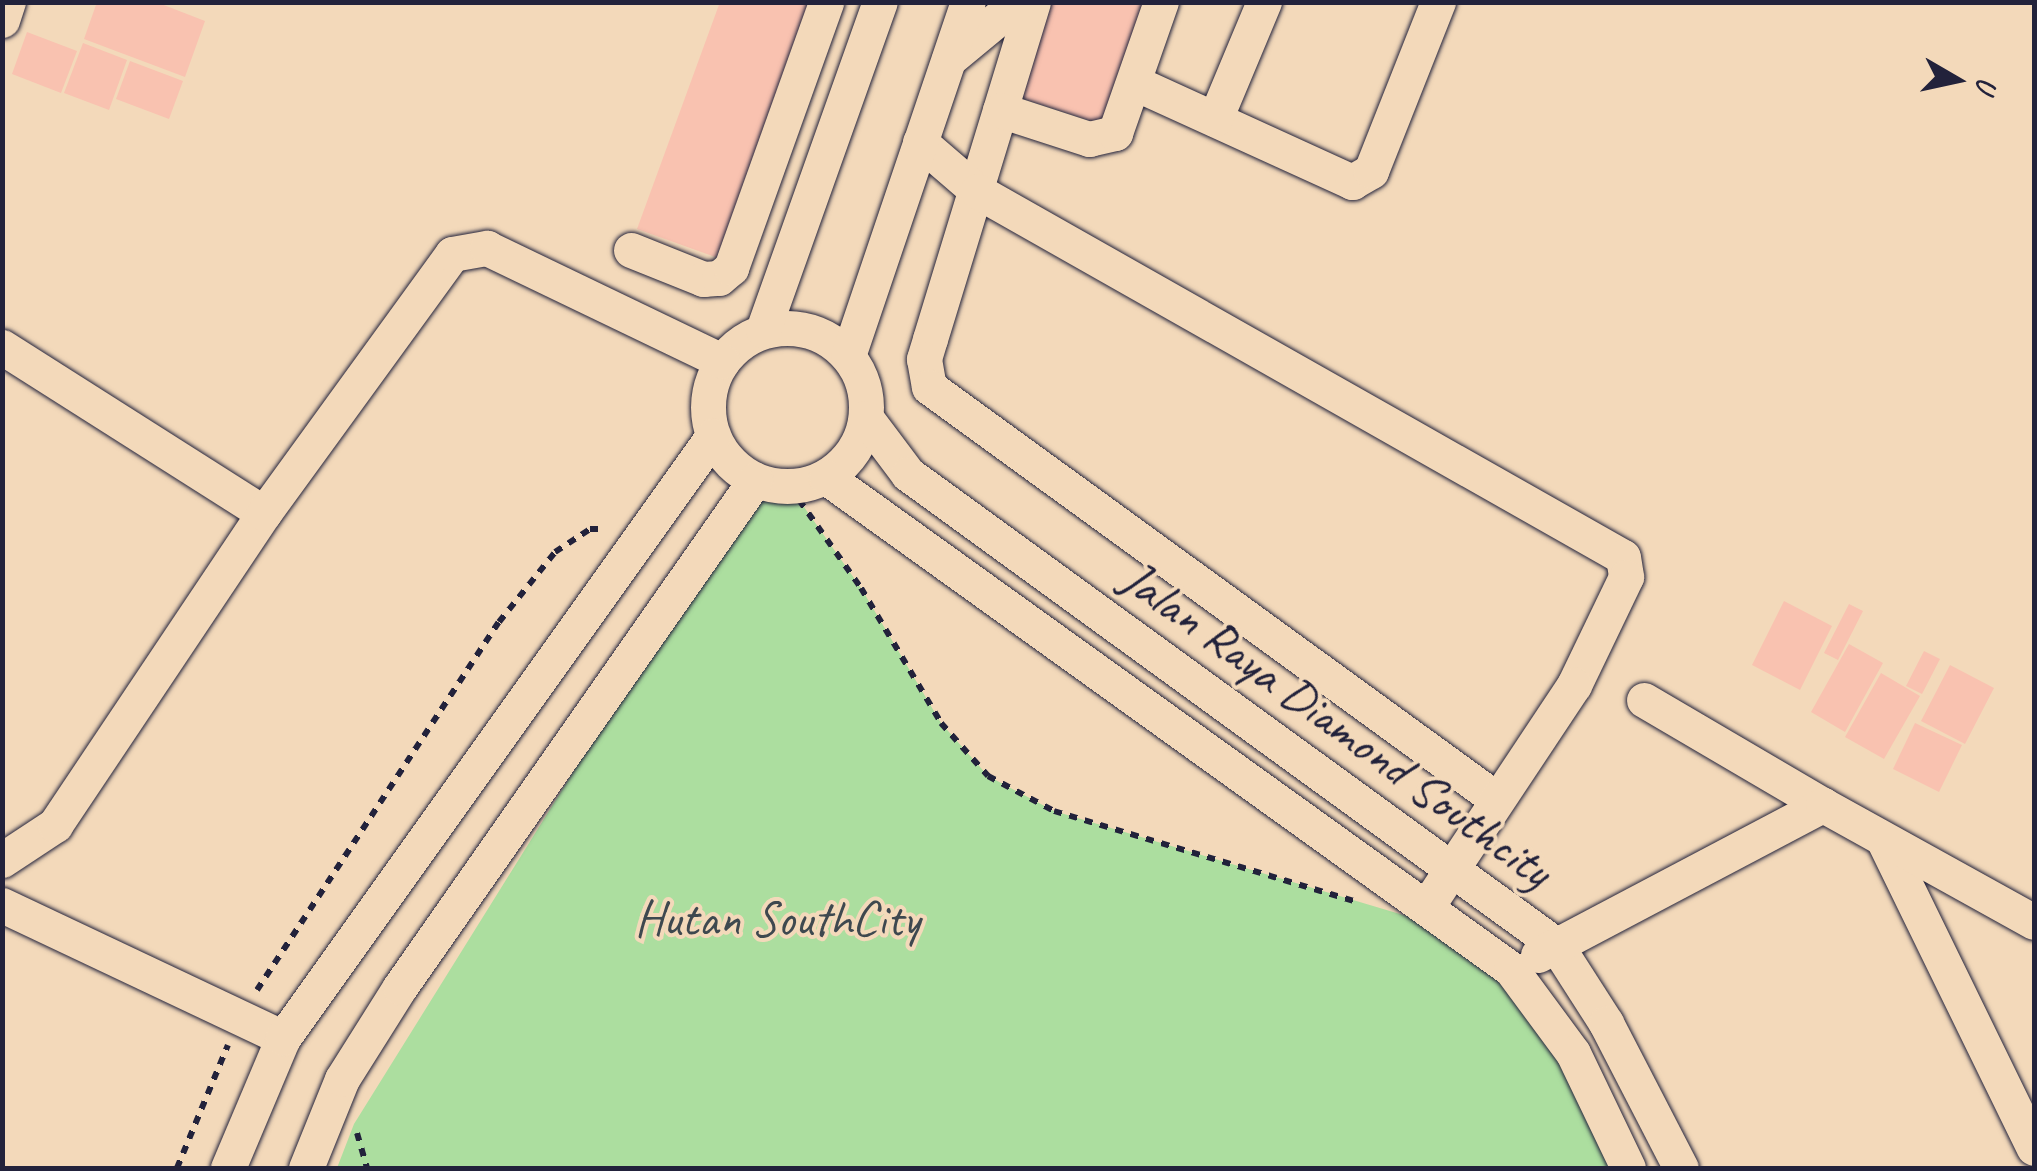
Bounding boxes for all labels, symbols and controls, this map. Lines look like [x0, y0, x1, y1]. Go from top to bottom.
north arrow [1907, 30, 2007, 130]
text: U [1969, 75, 2005, 94]
street label: Jalan Raya Diamond Southcity [1111, 548, 1563, 900]
park label: Hutan SouthCity [635, 889, 919, 949]

